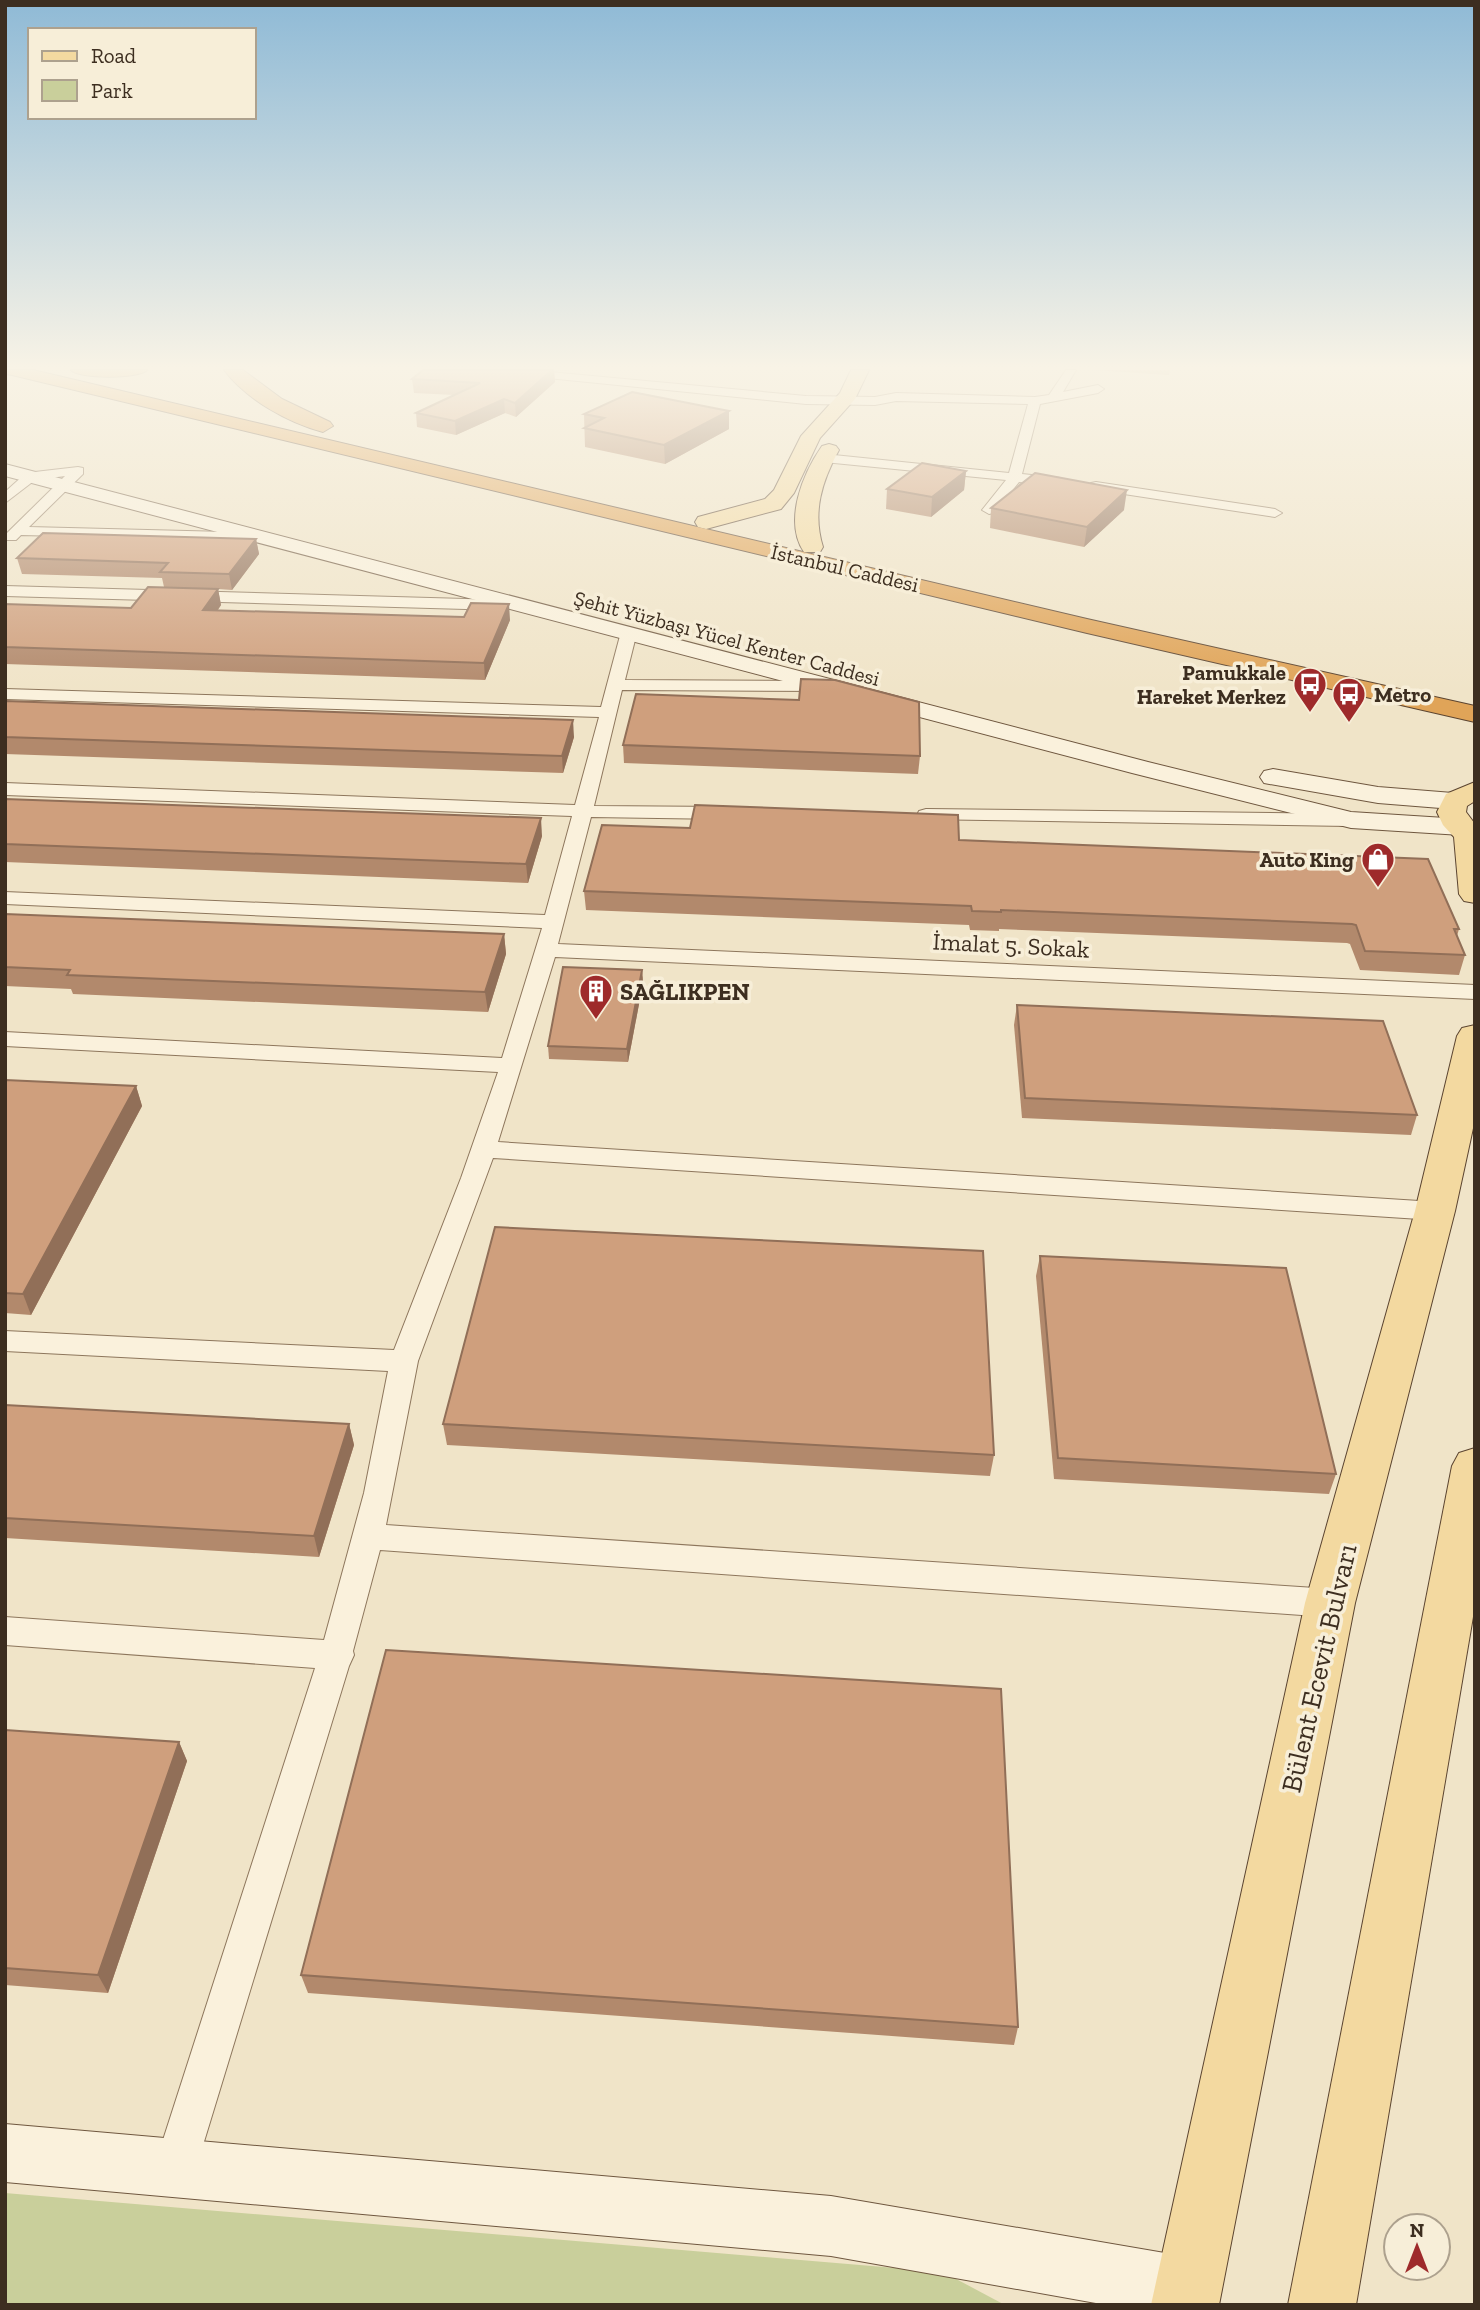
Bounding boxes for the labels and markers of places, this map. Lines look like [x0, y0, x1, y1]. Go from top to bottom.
place label: Pamukkale Hareket Merkez [1137, 660, 1286, 709]
bus stop icon: Pamukkale Hareket Merkez [1291, 665, 1329, 714]
bus stop icon: Metro [1330, 675, 1368, 724]
place label: Metro [1374, 682, 1431, 707]
shop icon: Auto King [1359, 840, 1397, 889]
place label: Auto King [1260, 847, 1354, 872]
building icon: SAĞLIKPEN [577, 972, 615, 1021]
place label: SAĞLIKPEN [620, 977, 750, 1006]

